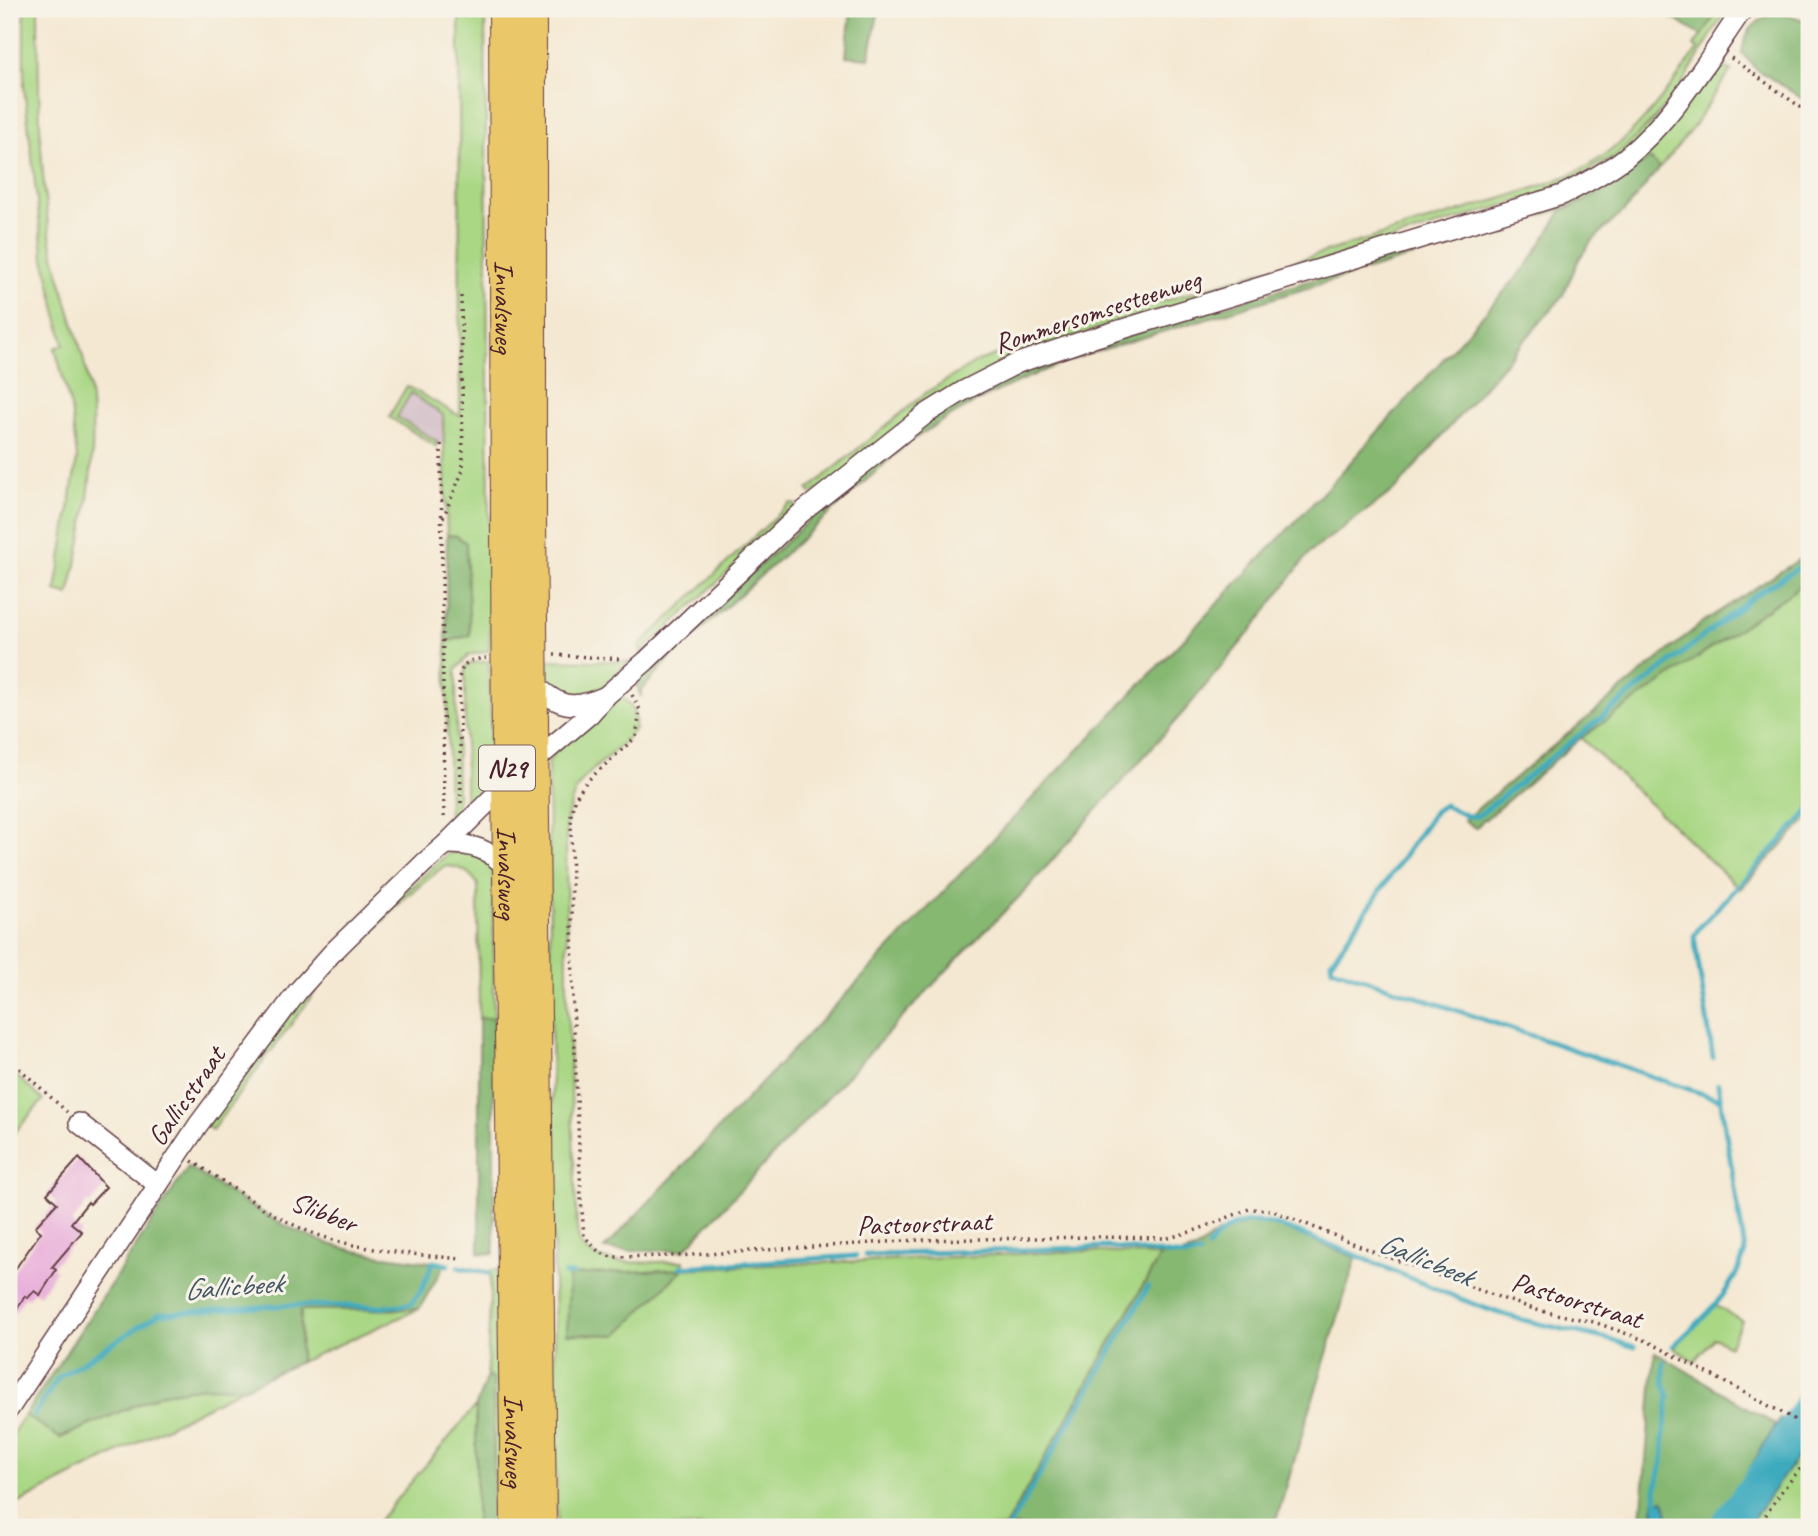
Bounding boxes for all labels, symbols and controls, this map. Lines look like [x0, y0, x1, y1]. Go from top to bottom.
street label: Invalsweg [487, 260, 523, 356]
street label: Rommersomsesteenweg [989, 261, 1207, 361]
road number: N29 [479, 746, 535, 790]
street label: Invalsweg [490, 826, 526, 922]
street label: Gallicstraat [139, 1037, 234, 1152]
street label: Slibber [286, 1184, 365, 1242]
street label: Pastoorstraat [856, 1203, 994, 1243]
water label: Gallicbeek [1373, 1223, 1483, 1297]
water label: Gallicbeek [183, 1263, 288, 1308]
street label: Pastoorstraat [1508, 1264, 1649, 1337]
street label: Invalsweg [497, 1394, 533, 1490]

